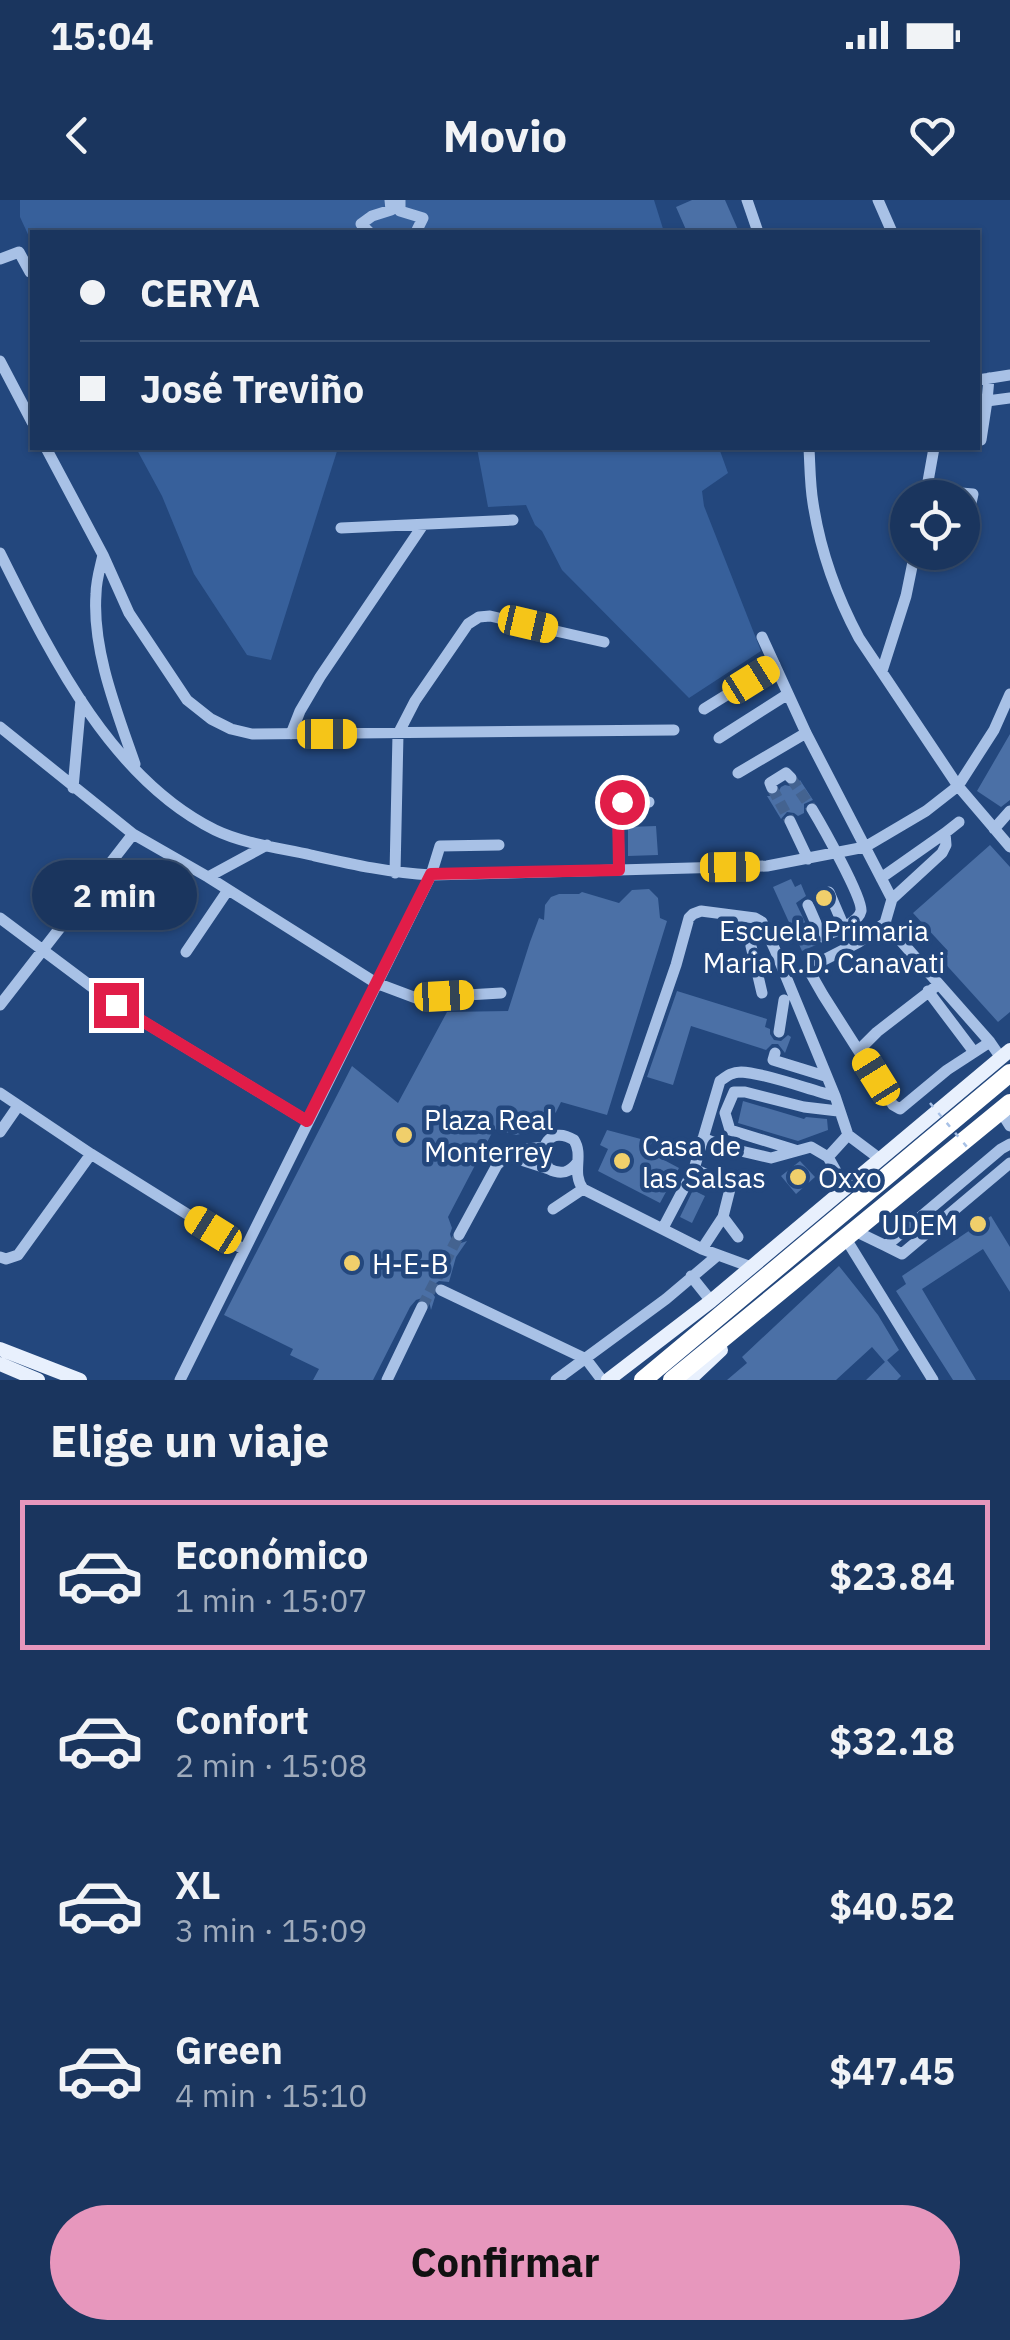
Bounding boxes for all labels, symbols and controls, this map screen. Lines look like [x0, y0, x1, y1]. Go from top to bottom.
text: 15:04 [50, 11, 154, 60]
text: Movio [443, 106, 567, 164]
icon: back [50, 108, 105, 163]
icon: heart [905, 108, 960, 163]
text: CERYA [140, 268, 260, 317]
text: José Treviño [140, 364, 364, 413]
map controls [890, 480, 980, 570]
button: locate [890, 480, 980, 570]
car [495, 603, 561, 645]
car [718, 651, 784, 709]
car [297, 719, 357, 749]
route start [600, 780, 645, 825]
car [700, 851, 760, 883]
callout: 2 min [34, 860, 198, 930]
text: 2 min [73, 874, 156, 916]
marker: Escuela Primaria Maria R.D. Canavati [813, 887, 835, 909]
place label: Escuela Primaria Maria R.D. Canavati [703, 912, 945, 981]
car [413, 979, 475, 1013]
route end [94, 983, 139, 1028]
car [847, 1044, 905, 1110]
place label: Plaza Real Monterrey [424, 1101, 554, 1170]
marker: Plaza Real Monterrey [393, 1124, 415, 1146]
place label: Casa de las Salsas [642, 1127, 766, 1196]
marker: Casa de las Salsas [611, 1150, 633, 1172]
place label: Oxxo [818, 1159, 882, 1196]
marker: Oxxo [787, 1166, 809, 1188]
car [180, 1201, 246, 1259]
place label: UDEM [881, 1206, 958, 1243]
marker: UDEM [967, 1213, 989, 1235]
place label: H-E-B [372, 1245, 449, 1282]
marker: H-E-B [341, 1252, 363, 1274]
text: Elige un viaje [50, 1411, 329, 1469]
icon: car [55, 1530, 145, 1620]
text: Económico [175, 1530, 368, 1579]
text: $23.84 [829, 1551, 955, 1600]
text: 1 min · 15:07 [175, 1579, 368, 1621]
icon: car [55, 1695, 145, 1785]
text: Confort [175, 1695, 309, 1744]
text: $32.18 [829, 1716, 955, 1765]
text: 2 min · 15:08 [175, 1744, 368, 1786]
icon: car [55, 1860, 145, 1950]
text: XL [175, 1860, 221, 1909]
text: $40.52 [829, 1881, 955, 1930]
text: 3 min · 15:09 [175, 1909, 368, 1951]
icon: car [55, 2025, 145, 2115]
text: Green [175, 2025, 283, 2074]
text: $47.45 [829, 2046, 955, 2095]
text: 4 min · 15:10 [175, 2074, 368, 2116]
button: Confirmar [50, 2205, 960, 2320]

